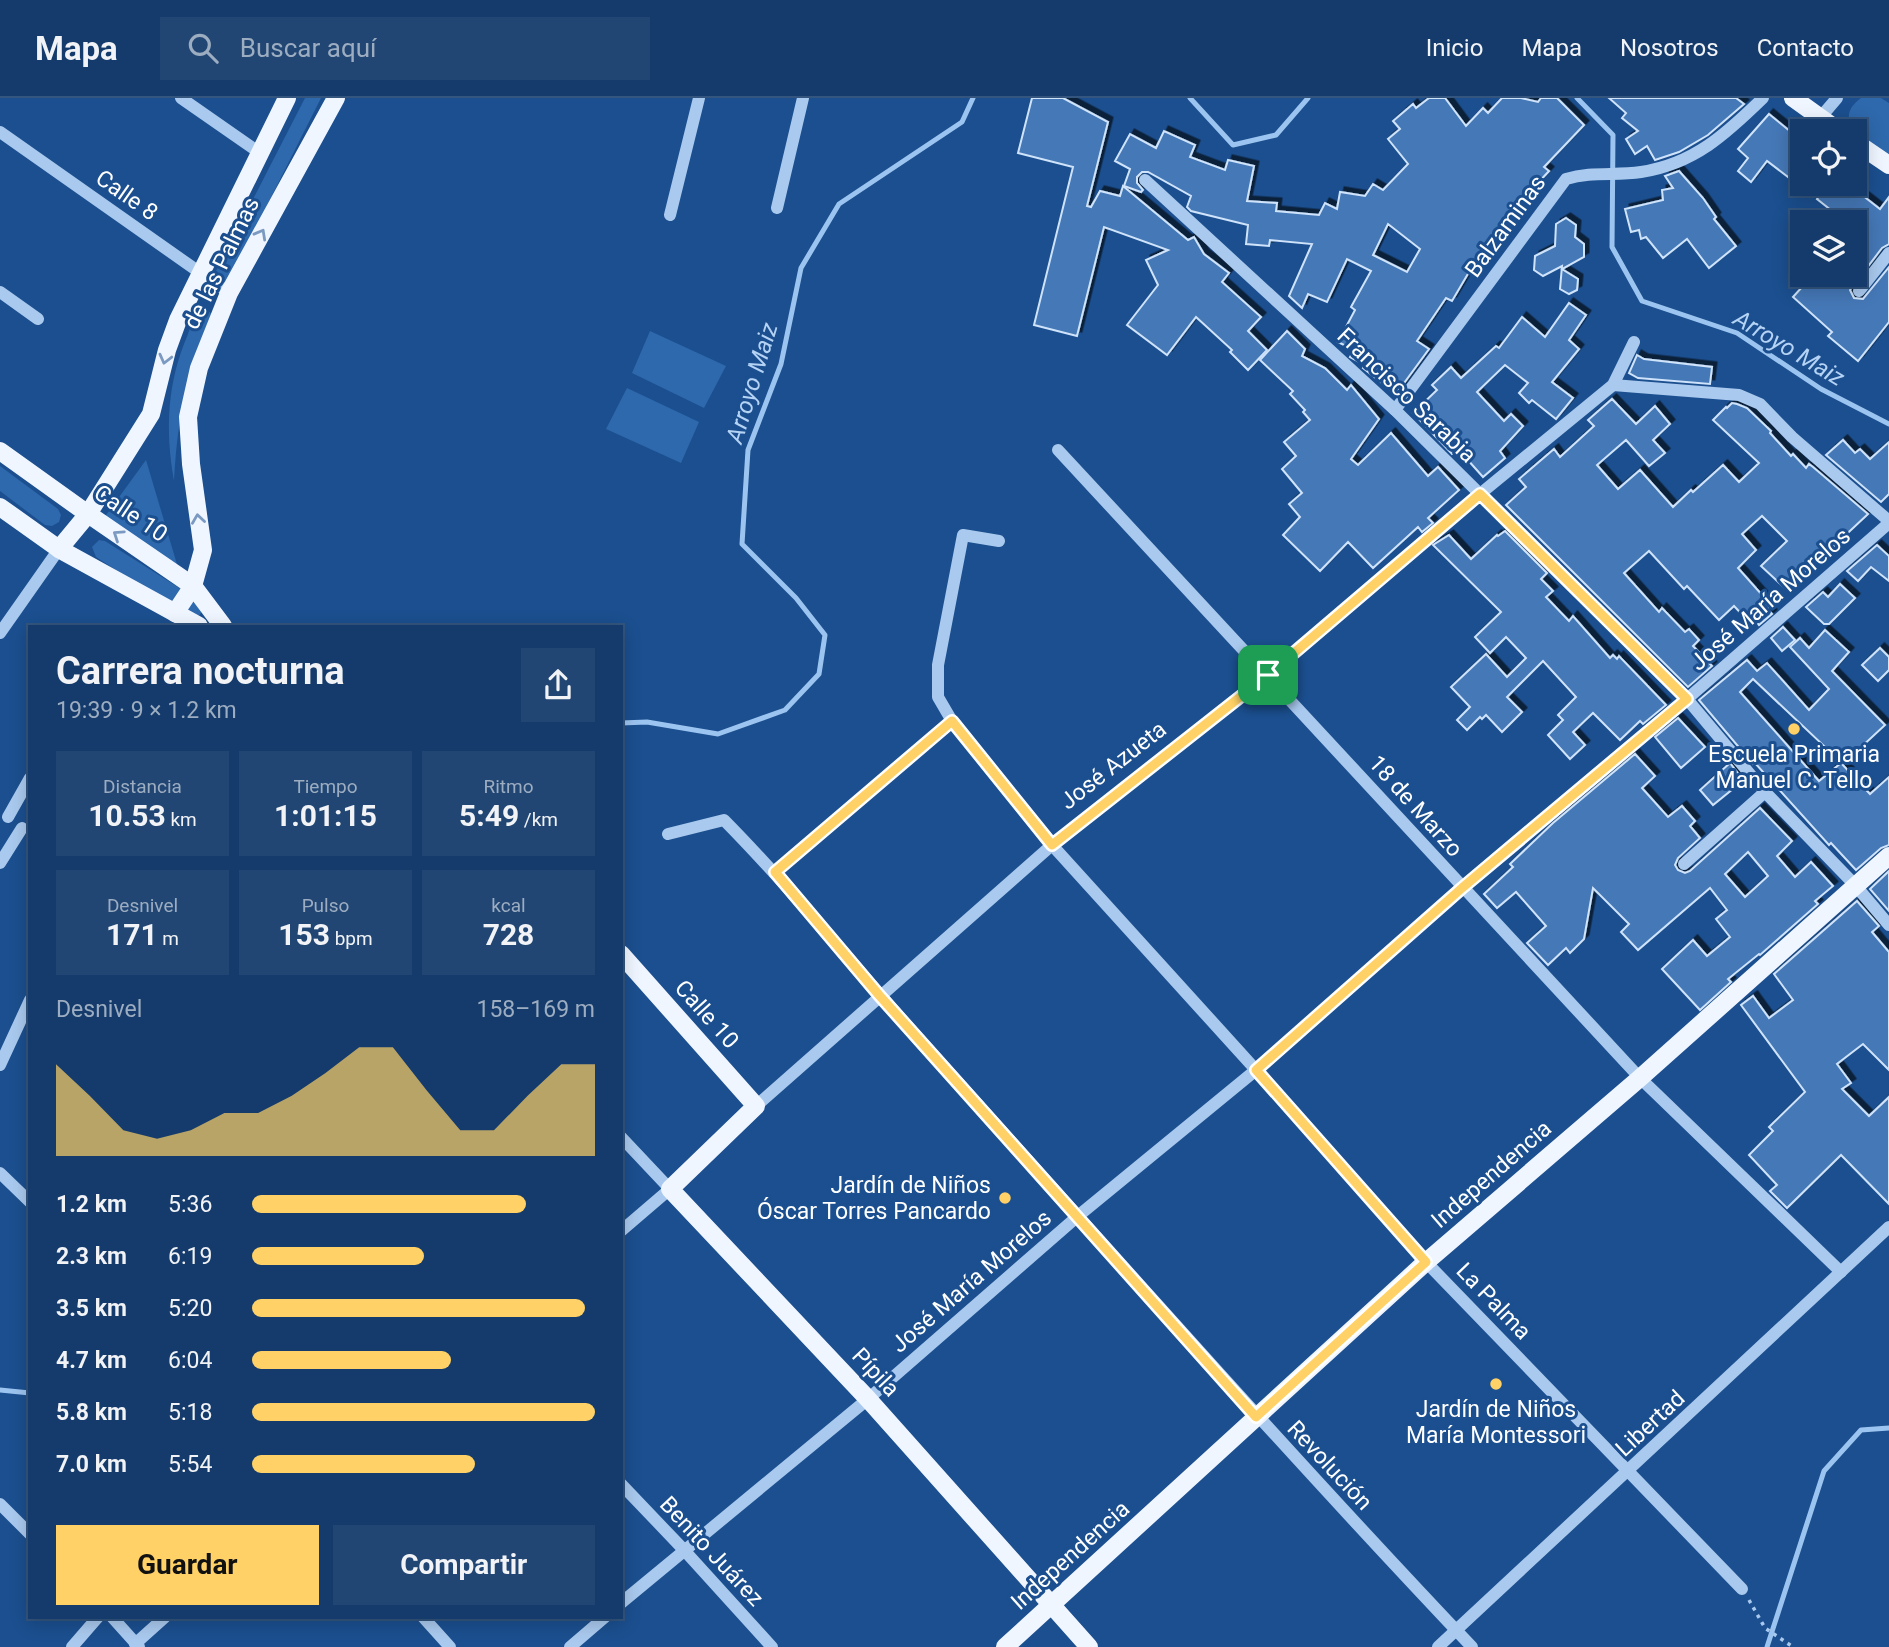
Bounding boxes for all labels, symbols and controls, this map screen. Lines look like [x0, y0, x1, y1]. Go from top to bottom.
search box [160, 17, 650, 80]
text: Mapa [35, 29, 118, 68]
icon: search [184, 29, 222, 67]
text: Buscar aquí [240, 33, 376, 63]
text: Inicio [1426, 34, 1483, 62]
text: Mapa [1521, 34, 1582, 62]
text: Nosotros [1620, 34, 1719, 62]
text: Contacto [1757, 34, 1854, 62]
map controls [1790, 119, 1867, 287]
button: locate [1790, 119, 1867, 196]
street label: Calle 8 [91, 164, 163, 226]
street label: Balzaminas [1459, 170, 1551, 282]
street label: de las Palmas [178, 193, 265, 334]
button: layers [1790, 210, 1867, 287]
one-way arrow [253, 228, 266, 241]
water label: Arroyo Maiz [1728, 304, 1850, 392]
water label: Arroyo Maiz [720, 319, 784, 447]
street label: Francisco Sarabia [1332, 322, 1482, 468]
one-way arrow [159, 353, 173, 365]
street label: Calle 10 [89, 479, 172, 548]
one-way arrow [191, 513, 206, 525]
street label: José María Morelos [1685, 522, 1856, 676]
one-way arrow [113, 530, 126, 543]
pin [1238, 645, 1298, 705]
button: share [521, 648, 595, 722]
text: Carrera nocturna [56, 649, 345, 693]
icon: arrive [1249, 656, 1287, 694]
text: 19:39 · 9 × 1.2 km [56, 697, 237, 724]
street label: José Azueta [1055, 716, 1172, 815]
marker: Escuela Primaria Manuel C. Tello [1786, 721, 1802, 737]
place label: Escuela Primaria Manuel C. Tello [1708, 741, 1880, 794]
street label: 18 de Marzo [1363, 750, 1468, 863]
text: Distancia [103, 775, 182, 798]
text: Tiempo [293, 775, 358, 798]
text: Ritmo [483, 775, 534, 798]
text: 10.53 [88, 798, 166, 833]
text: 1:01:15 [274, 798, 377, 833]
text: 5:49 [459, 798, 519, 833]
text: km [166, 808, 197, 831]
text: /km [519, 808, 558, 831]
text: Desnivel [107, 894, 178, 917]
text: Pulso [302, 894, 349, 917]
text: kcal [491, 894, 526, 917]
text: 171 [106, 917, 158, 952]
text: 153 [278, 917, 330, 952]
text: 728 [483, 917, 534, 952]
text: m [158, 927, 179, 950]
text: bpm [330, 927, 373, 950]
street label: Calle 10 [669, 975, 744, 1054]
text: Desnivel [56, 996, 142, 1023]
text: 158–169 m [476, 996, 595, 1023]
street label: Independencia [1426, 1115, 1557, 1234]
place label: Jardín de Niños Óscar Torres Pancardo [757, 1172, 991, 1225]
marker: Jardín de Niños Óscar Torres Pancardo [997, 1190, 1013, 1206]
text: 1.2 km [56, 1191, 127, 1218]
text: 5:36 [168, 1191, 212, 1218]
street label: José María Morelos [886, 1204, 1057, 1358]
text: 2.3 km [56, 1243, 127, 1270]
text: 6:19 [168, 1243, 212, 1270]
street label: La Palma [1451, 1258, 1537, 1345]
text: 3.5 km [56, 1295, 127, 1322]
text: 5:20 [168, 1295, 212, 1322]
street label: Pípila [846, 1342, 905, 1402]
text: 4.7 km [56, 1347, 127, 1374]
text: 6:04 [168, 1347, 212, 1374]
marker: Jardín de Niños María Montessori [1488, 1376, 1504, 1392]
street label: Libertad [1610, 1385, 1690, 1462]
place label: Jardín de Niños María Montessori [1406, 1396, 1586, 1449]
text: 5.8 km [56, 1399, 127, 1426]
text: 5:18 [168, 1399, 212, 1426]
street label: Revolución [1282, 1415, 1378, 1516]
text: 7.0 km [56, 1451, 127, 1478]
text: 5:54 [168, 1451, 212, 1478]
street label: Benito Juárez [654, 1491, 769, 1612]
street label: Independencia [1006, 1495, 1135, 1616]
button: Guardar [56, 1525, 319, 1605]
button: Compartir [333, 1525, 595, 1605]

